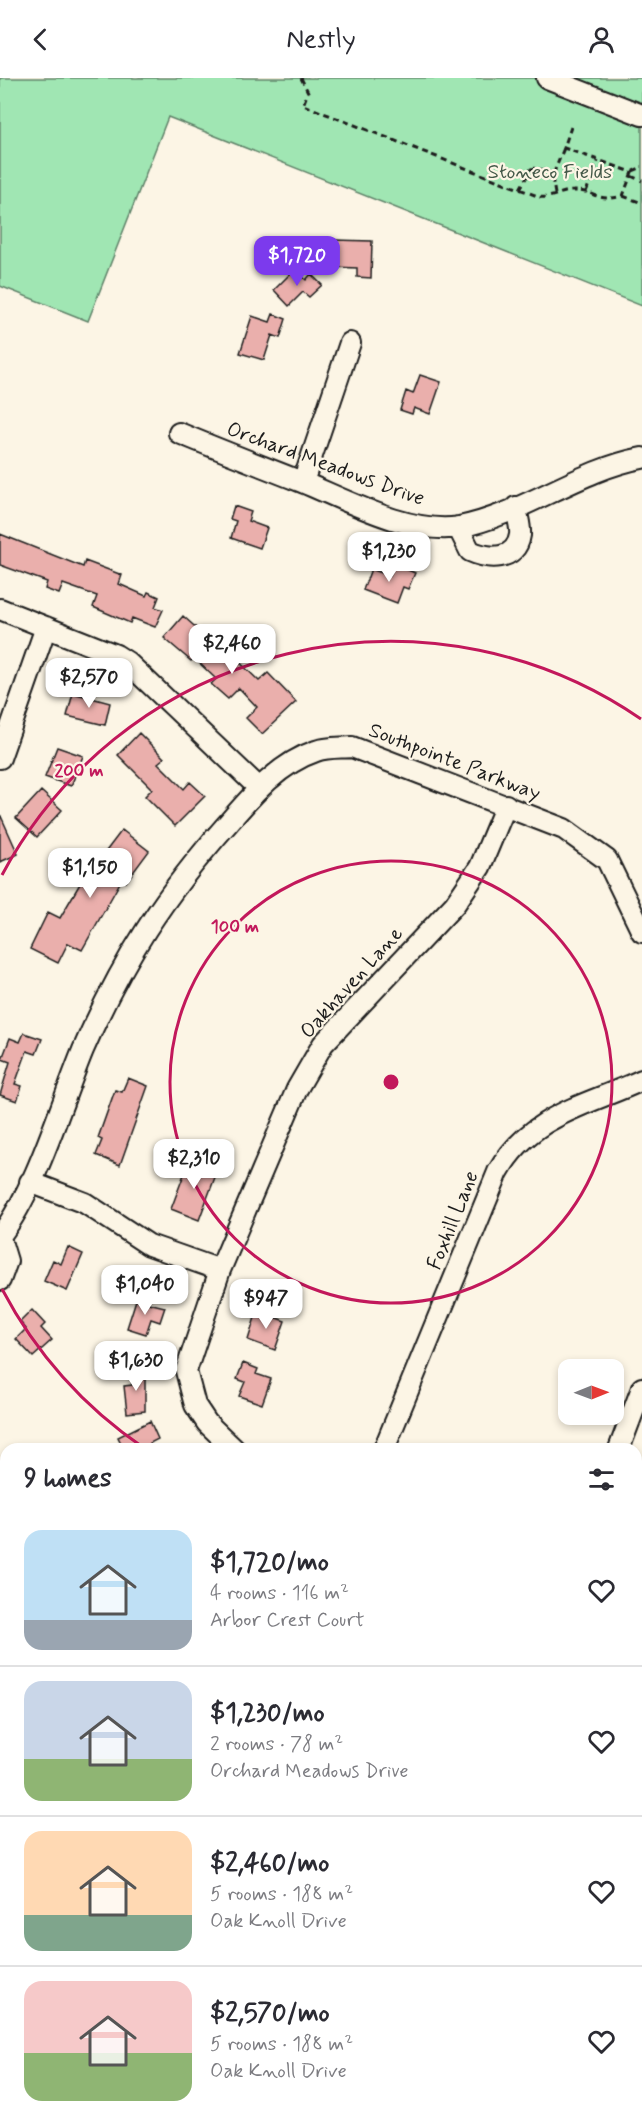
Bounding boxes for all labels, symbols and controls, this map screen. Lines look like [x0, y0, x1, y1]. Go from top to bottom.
text: Nestly [286, 22, 356, 57]
icon: back [24, 23, 57, 56]
icon: person [585, 23, 618, 56]
park label: Stoneco Fields [488, 158, 612, 186]
pin: $1,720 [248, 236, 346, 287]
text: $1,720 [268, 242, 326, 269]
street label: Orchard Meadows Drive [223, 415, 428, 513]
pin: $1,230 [340, 532, 438, 583]
text: $1,230 [362, 538, 416, 565]
pin: $2,460 [183, 624, 281, 675]
text: $2,460 [203, 630, 261, 657]
pin: $2,570 [40, 658, 138, 709]
text: $2,570 [60, 664, 118, 691]
street label: Southpointe Parkway [365, 716, 545, 808]
text: 200 m [54, 759, 104, 783]
pin: $1,150 [41, 848, 139, 899]
text: $1,150 [62, 854, 118, 881]
text: 100 m [211, 915, 259, 939]
street label: Oakhaven Lane [294, 921, 410, 1045]
centre of rings [381, 1072, 401, 1092]
pin: $2,310 [145, 1139, 243, 1190]
text: $2,310 [167, 1145, 221, 1172]
street label: Foxhill Lane [420, 1167, 486, 1274]
pin: $1,040 [96, 1265, 194, 1316]
text: $1,040 [115, 1271, 175, 1298]
pin: $947 [230, 1279, 302, 1330]
text: $947 [244, 1285, 288, 1312]
pin: $1,630 [87, 1341, 185, 1392]
text: $1,630 [108, 1347, 164, 1374]
north arrow [558, 1359, 624, 1425]
map controls [558, 1359, 624, 1425]
text: 9 homes [24, 1462, 112, 1496]
icon: filters [585, 1463, 618, 1496]
text: $1,720/mo [210, 1546, 329, 1580]
icon: home [72, 1554, 144, 1626]
icon: heart [585, 1574, 618, 1607]
text: 4 rooms · 116 m² [210, 1580, 349, 1607]
text: Arbor Crest Court [210, 1607, 365, 1634]
text: $1,230/mo [210, 1697, 325, 1731]
icon: home [72, 1705, 144, 1777]
icon: heart [585, 1725, 618, 1758]
text: 2 rooms · 78 m² [210, 1731, 343, 1758]
text: Orchard Meadows Drive [210, 1758, 409, 1785]
text: $2,460/mo [210, 1847, 329, 1881]
icon: home [72, 1855, 144, 1927]
icon: heart [585, 1875, 618, 1908]
text: 5 rooms · 188 m² [210, 1881, 353, 1908]
text: Oak Knoll Drive [210, 1908, 347, 1935]
text: $2,570/mo [210, 1997, 330, 2031]
icon: home [72, 2005, 144, 2077]
icon: heart [585, 2025, 618, 2058]
text: 5 rooms · 188 m² [210, 2031, 353, 2058]
text: Oak Knoll Drive [210, 2058, 347, 2085]

